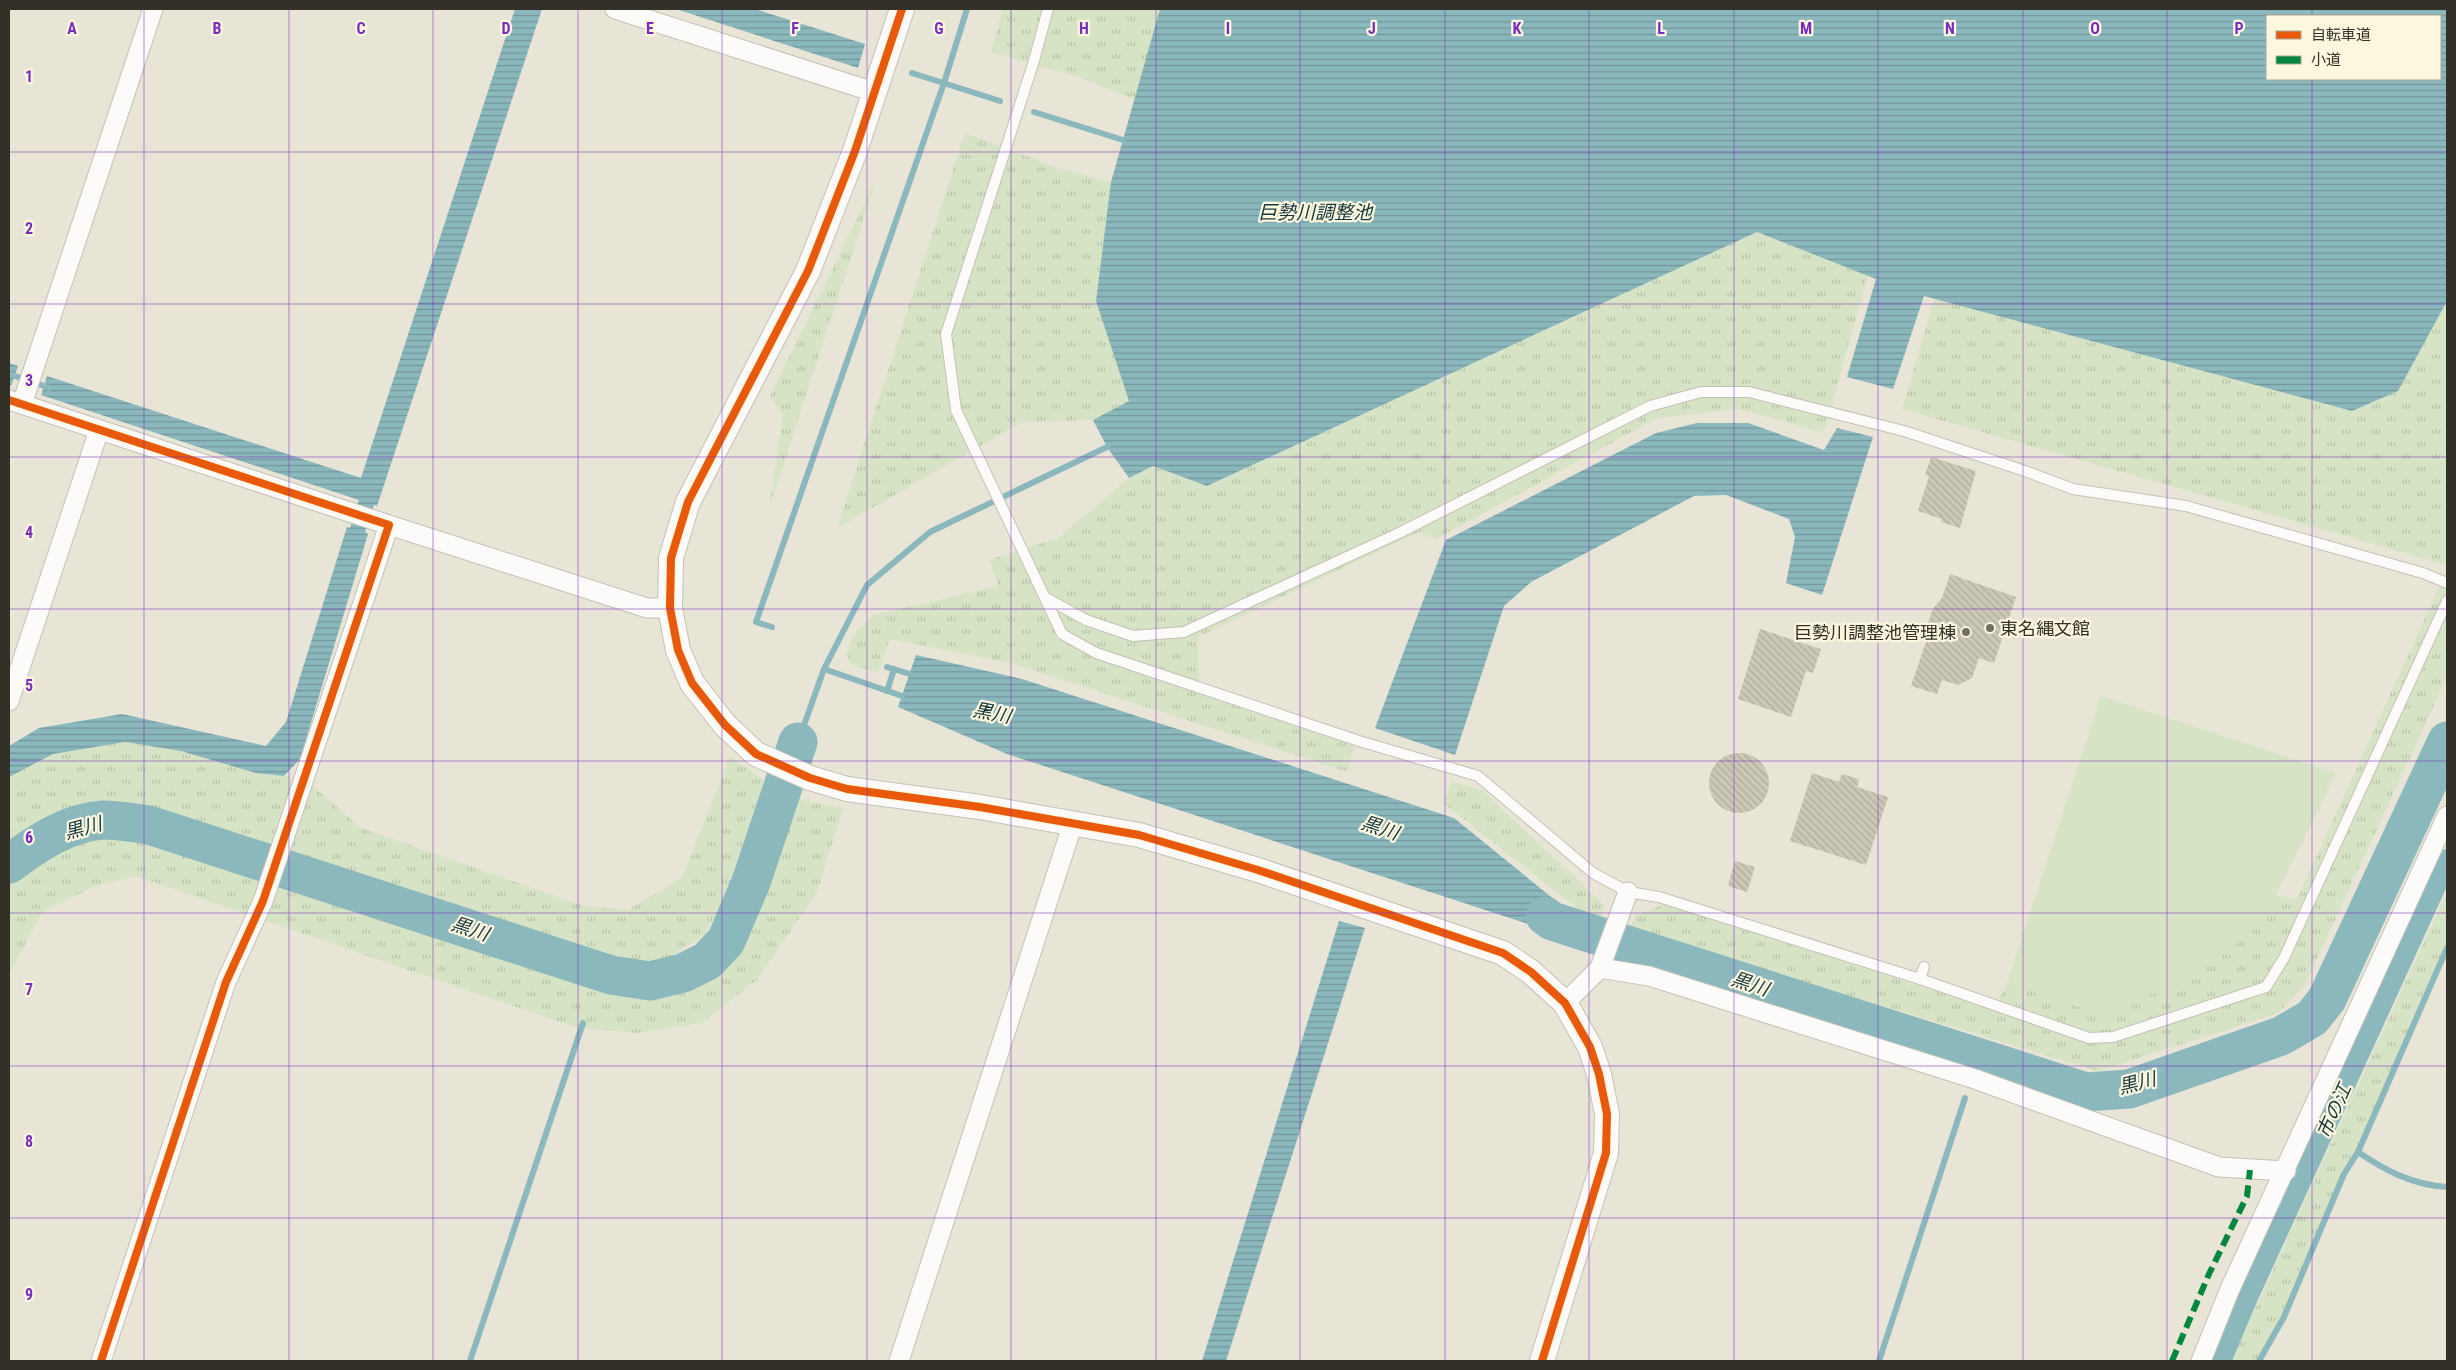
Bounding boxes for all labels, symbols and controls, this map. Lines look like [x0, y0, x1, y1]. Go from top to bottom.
legend [2266, 15, 2441, 80]
text: A [67, 19, 77, 38]
text: B [213, 19, 222, 38]
text: C [356, 19, 366, 38]
text: D [501, 19, 511, 38]
text: E [646, 19, 654, 38]
text: F [791, 19, 799, 38]
text: G [934, 19, 944, 38]
text: H [1079, 19, 1089, 38]
text: I [1226, 19, 1230, 38]
text: J [1368, 19, 1376, 38]
text: K [1513, 19, 1522, 38]
text: L [1657, 19, 1665, 38]
text: M [1800, 19, 1812, 38]
text: N [1945, 19, 1955, 38]
text: O [2090, 19, 2100, 38]
text: P [2234, 19, 2244, 38]
text: 自転車道 [2311, 26, 2371, 44]
text: 小道 [2311, 51, 2341, 69]
text: 1 [25, 67, 33, 86]
water label: 巨勢川調整池 [1258, 201, 1374, 224]
text: 2 [25, 219, 33, 238]
text: 3 [25, 371, 33, 390]
text: 4 [25, 523, 33, 542]
place label: 東名縄文館 [2000, 618, 2090, 639]
place label: 巨勢川調整池管理棟 [1794, 622, 1956, 643]
marker: 東名縄文館 [1984, 622, 1996, 634]
marker: 巨勢川調整池管理棟 [1960, 626, 1972, 638]
text: 5 [25, 676, 33, 695]
water label: 黒川 [971, 698, 1015, 728]
water label: 黒川 [62, 811, 106, 844]
water label: 黒川 [1358, 811, 1404, 845]
text: 6 [25, 828, 33, 847]
water label: 黒川 [448, 912, 494, 946]
water label: 黒川 [1728, 967, 1774, 1001]
text: 7 [25, 980, 33, 999]
water label: 黒川 [2116, 1067, 2160, 1099]
water label: 市の江 [2312, 1078, 2357, 1142]
text: 8 [25, 1132, 33, 1151]
text: 9 [25, 1285, 33, 1304]

